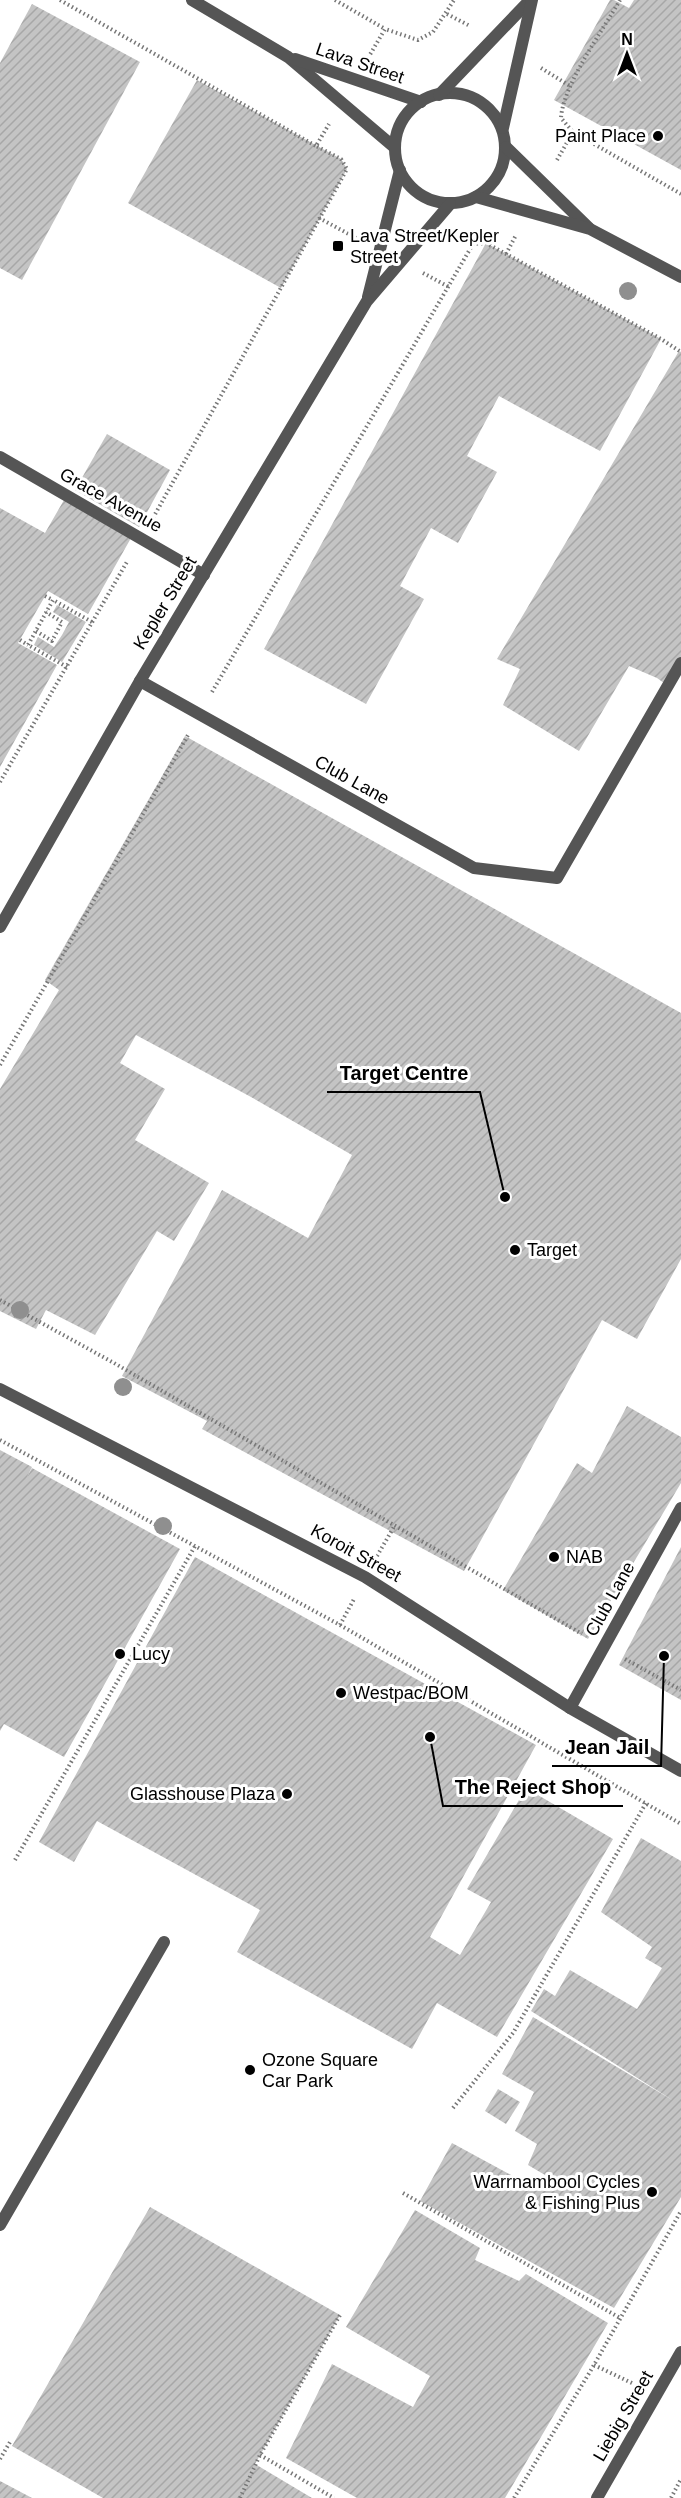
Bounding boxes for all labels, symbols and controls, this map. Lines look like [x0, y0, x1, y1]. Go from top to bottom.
north arrow [597, 24, 657, 84]
text: N [621, 31, 633, 48]
street label: Lava Street [313, 39, 407, 87]
place label: Paint Place [555, 126, 646, 146]
marker: Paint Place [651, 129, 665, 143]
place label: Lava Street/Kepler Street [350, 226, 499, 267]
marker: Lava Street/Kepler Street [331, 239, 345, 253]
street label: Grace Avenue [56, 464, 166, 536]
street label: Kepler Street [129, 553, 201, 653]
street label: Club Lane [311, 751, 393, 809]
callout: Target Centre [327, 1054, 480, 1092]
text: Target Centre [340, 1062, 468, 1084]
place label: Target [527, 1240, 577, 1260]
marker: Target [508, 1243, 522, 1257]
street label: Koroit Street [307, 1520, 405, 1586]
place label: NAB [566, 1547, 603, 1567]
marker: NAB [547, 1550, 561, 1564]
street label: Club Lane [581, 1558, 639, 1640]
place label: Lucy [132, 1644, 170, 1664]
marker: Lucy [113, 1647, 127, 1661]
place label: Westpac/BOM [353, 1683, 469, 1703]
marker: Westpac/BOM [334, 1686, 348, 1700]
callout: Jean Jail [552, 1728, 661, 1766]
text: Jean Jail [565, 1736, 649, 1758]
callout: The Reject Shop [443, 1768, 623, 1806]
text: The Reject Shop [455, 1776, 611, 1798]
place label: Glasshouse Plaza [130, 1784, 276, 1804]
marker: Glasshouse Plaza [280, 1787, 294, 1801]
place label: Ozone Square Car Park [262, 2050, 378, 2091]
marker: Ozone Square Car Park [243, 2063, 257, 2077]
place label: Warrnambool Cycles & Fishing Plus [474, 2172, 640, 2213]
marker: Warrnambool Cycles & Fishing Plus [645, 2185, 659, 2199]
street label: Liebig Street [589, 2367, 657, 2465]

